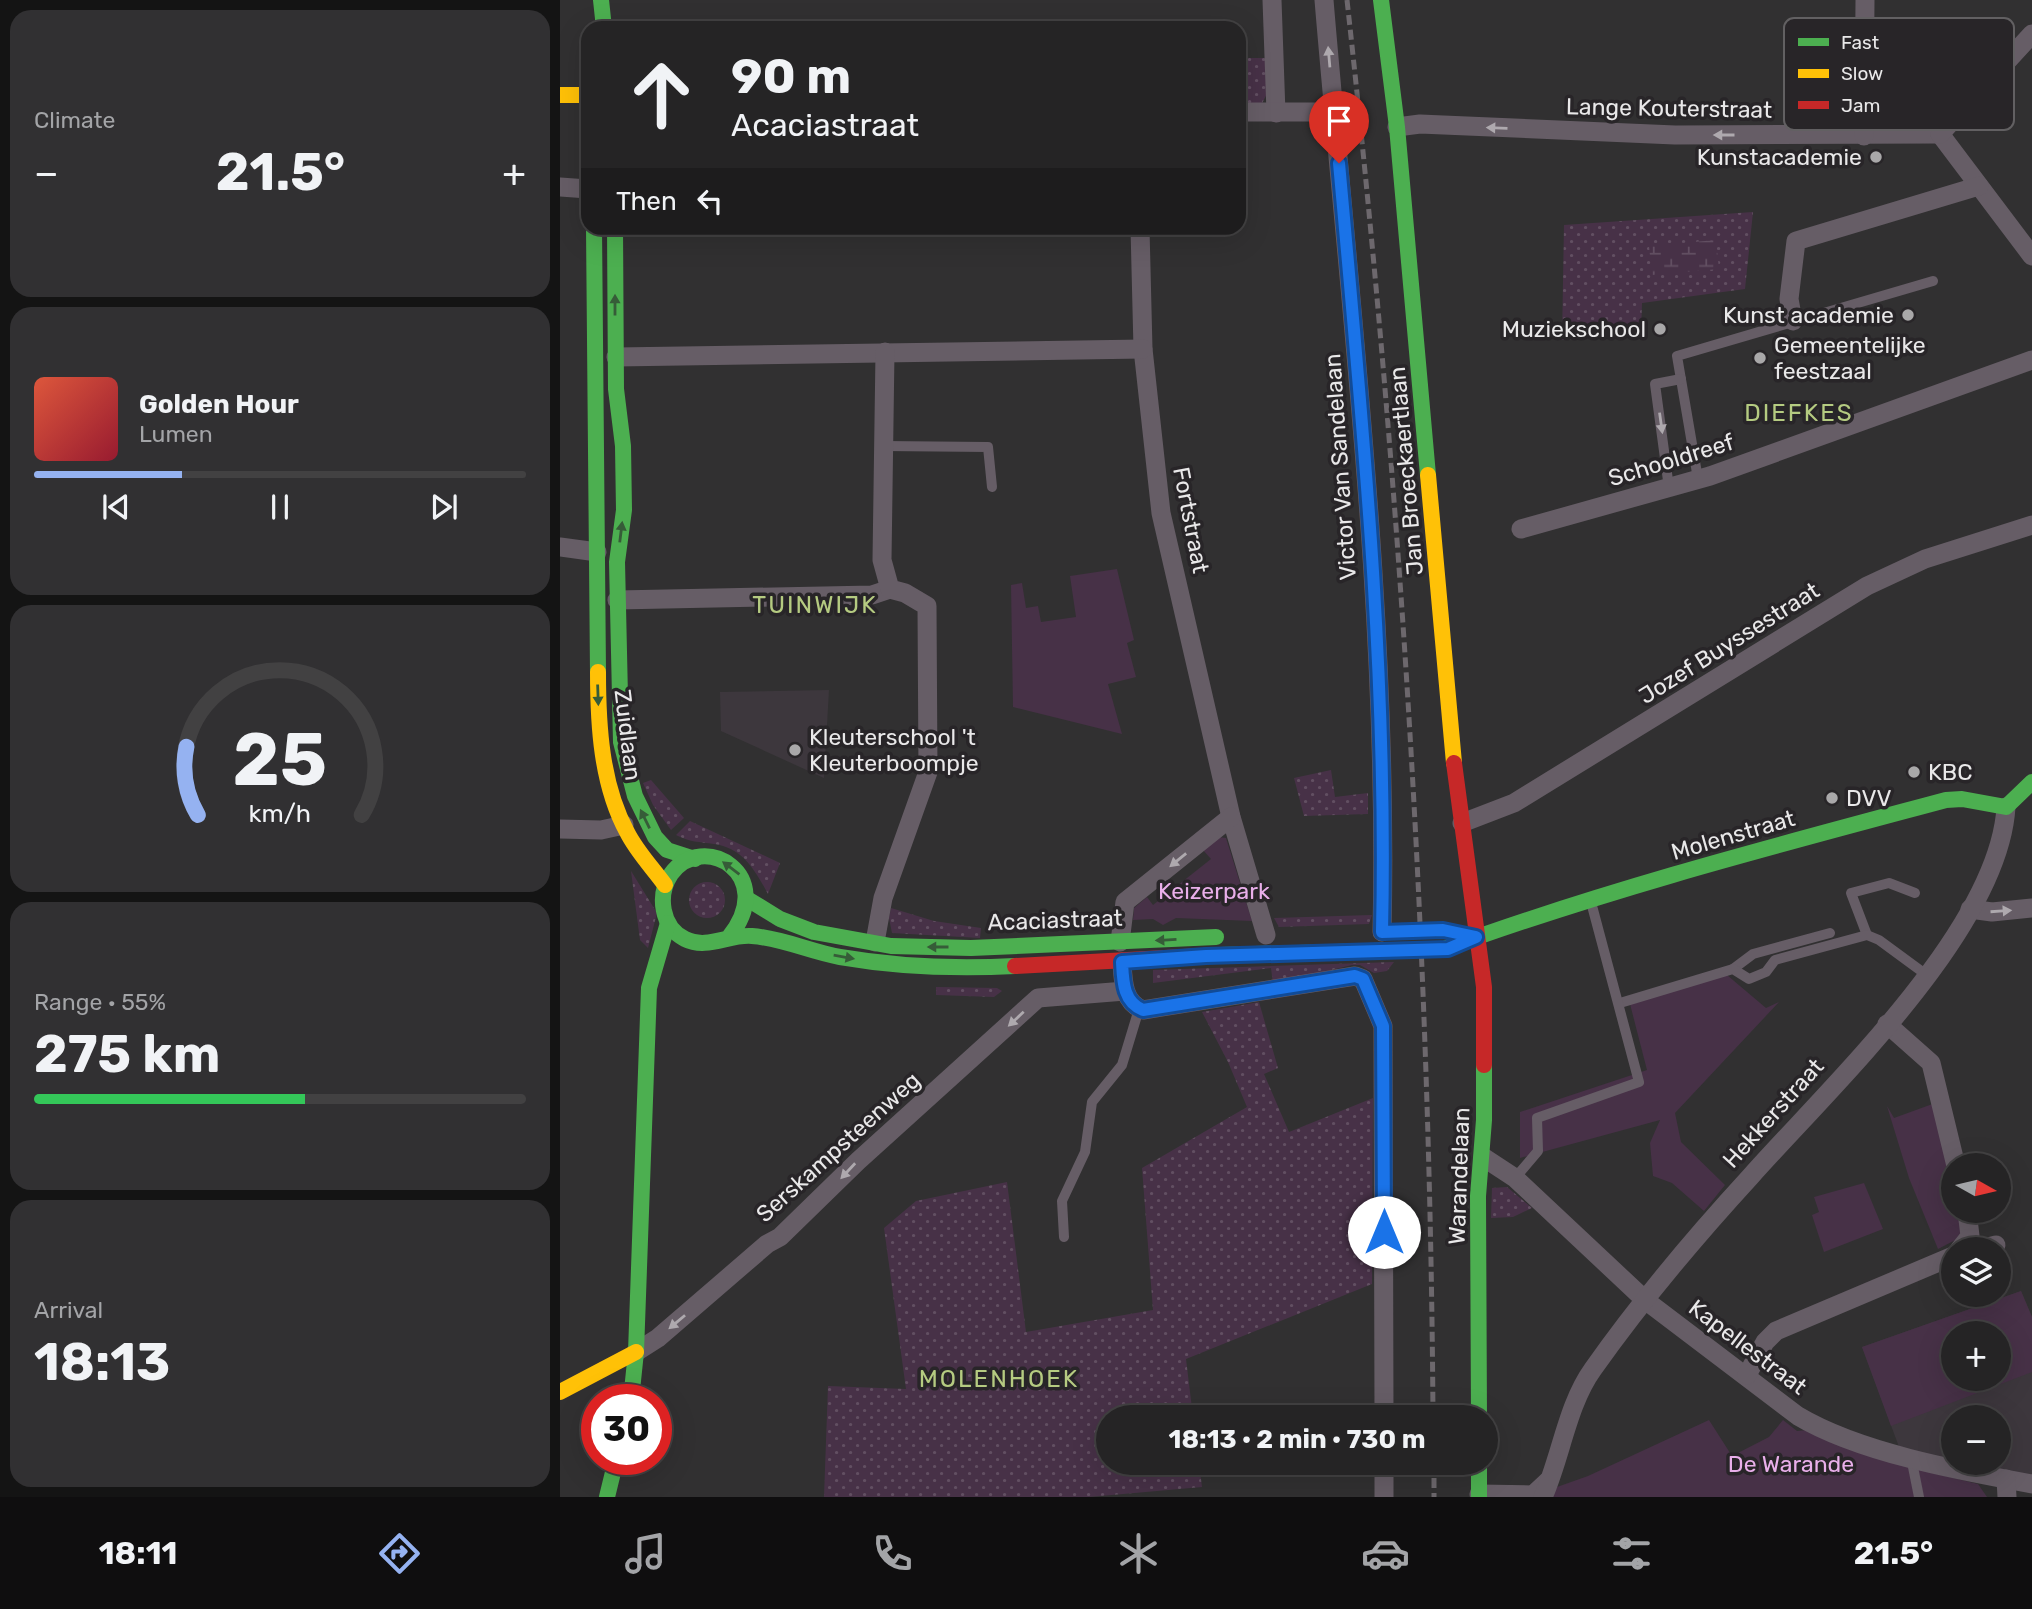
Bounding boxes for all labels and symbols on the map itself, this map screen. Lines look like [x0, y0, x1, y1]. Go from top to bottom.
legend [1784, 18, 2014, 130]
text: Fast [1841, 31, 1880, 54]
one-way arrow [1323, 46, 1334, 68]
text: Slow [1841, 62, 1883, 85]
pin [1309, 91, 1369, 163]
street label: Lange Kouterstraat [1566, 92, 1772, 124]
text: Jam [1841, 94, 1880, 117]
one-way arrow [1486, 122, 1508, 133]
one-way arrow [1713, 130, 1735, 141]
place label: Kunstacademie [1697, 143, 1862, 171]
marker: Kunstacademie [1868, 149, 1884, 165]
one-way arrow [609, 294, 621, 316]
place label: Kunst academie [1723, 301, 1894, 329]
marker: Kunst academie [1900, 307, 1916, 323]
place label: Muziekschool [1502, 315, 1646, 343]
marker: Muziekschool [1652, 321, 1668, 337]
place label: Gemeentelijke feestzaal [1774, 331, 1926, 385]
marker: Gemeentelijke feestzaal [1752, 350, 1768, 366]
street label: Victor Van Sandelaan [1318, 353, 1362, 581]
street label: Jan Broeckaertlaan [1383, 366, 1429, 576]
district label: DIEFKES [1744, 399, 1854, 427]
one-way arrow [1655, 412, 1666, 434]
street label: Schooldreef [1605, 428, 1737, 492]
street label: Fortstraat [1167, 464, 1215, 576]
one-way arrow [615, 521, 626, 543]
street label: Jozef Buyssestraat [1634, 576, 1824, 710]
district label: TUINWIJK [752, 591, 878, 619]
one-way arrow [593, 684, 604, 706]
street label: Zuidlaan [609, 688, 647, 782]
place label: Kleuterschool 't Kleuterboompje [809, 723, 979, 777]
marker: Kleuterschool 't Kleuterboompje [787, 742, 803, 758]
place label: KBC [1928, 758, 1973, 786]
marker: KBC [1906, 764, 1922, 780]
place label: DVV [1846, 784, 1892, 812]
marker: DVV [1824, 790, 1840, 806]
street label: Molenstraat [1668, 804, 1798, 866]
one-way arrow [639, 809, 651, 829]
one-way arrow [1170, 852, 1188, 867]
one-way arrow [722, 860, 740, 875]
park label: Keizerpark [1158, 877, 1270, 905]
street label: Acaciastraat [987, 904, 1123, 936]
one-way arrow [1990, 905, 2012, 916]
one-way arrow [1154, 934, 1176, 945]
one-way arrow [927, 941, 949, 953]
one-way arrow [833, 952, 855, 963]
one-way arrow [1008, 1010, 1025, 1026]
street label: Hekkerstraat [1717, 1052, 1829, 1174]
street label: Serskampsteenweg [750, 1066, 926, 1228]
street label: Warandelaan [1443, 1107, 1475, 1245]
north arrow [1941, 1153, 2011, 1223]
one-way arrow [840, 1162, 856, 1179]
position arrow [1347, 1195, 1421, 1269]
street label: Kapellestraat [1683, 1294, 1813, 1400]
one-way arrow [669, 1314, 687, 1329]
district label: MOLENHOEK [919, 1365, 1079, 1393]
speed limit sign: 30 [581, 1384, 672, 1475]
park label: De Warande [1728, 1450, 1854, 1478]

